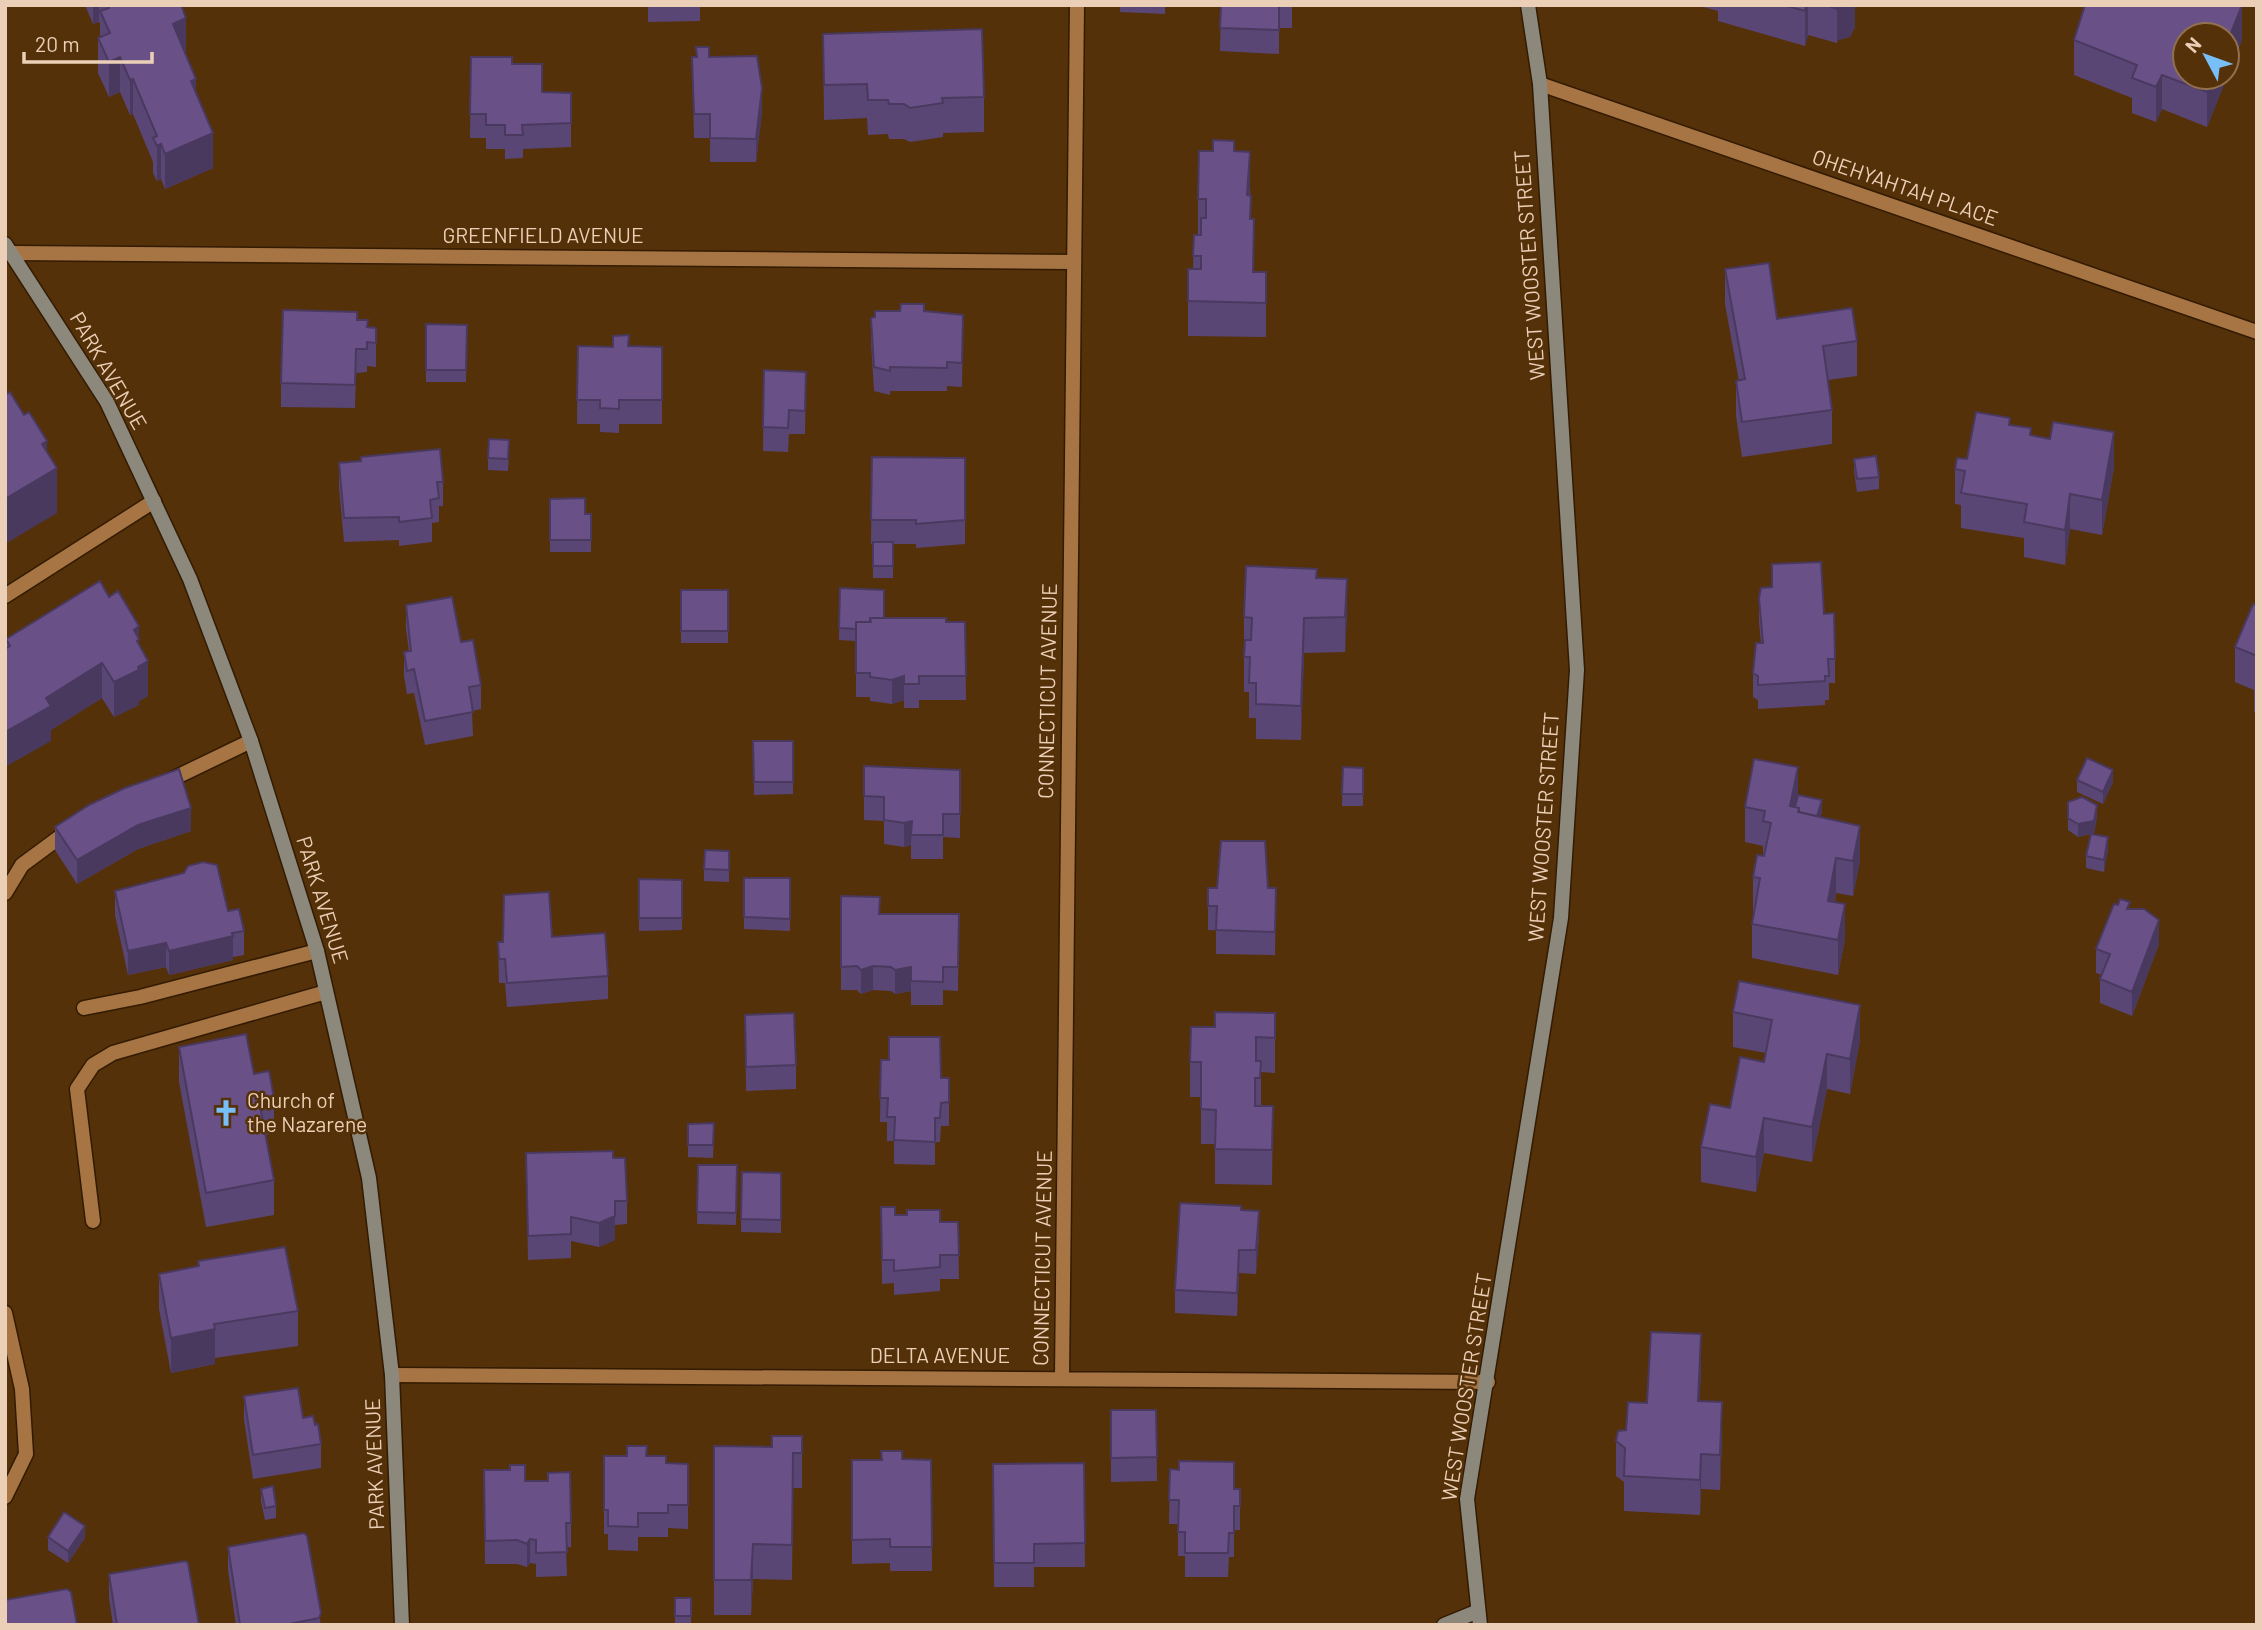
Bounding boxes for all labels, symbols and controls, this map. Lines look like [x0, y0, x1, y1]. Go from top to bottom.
scale bar [24, 21, 152, 65]
north arrow [2171, 21, 2241, 91]
text: 20 m [35, 31, 80, 56]
text: N [2180, 32, 2206, 57]
street label: OHEHYAHTAH PLACE [1809, 143, 2002, 230]
street label: WEST WOOSTER STREET [1508, 149, 1549, 381]
street label: GREENFIELD AVENUE [442, 222, 644, 247]
street label: PARK AVENUE [66, 307, 153, 433]
street label: CONNECTICUT AVENUE [1032, 583, 1061, 799]
street label: WEST WOOSTER STREET [1522, 711, 1563, 943]
street label: PARK AVENUE [292, 833, 355, 966]
place label: Church of the Nazarene [247, 1087, 367, 1136]
church icon: Church of the Nazarene [211, 1098, 241, 1128]
street label: CONNECTICUT AVENUE [1027, 1150, 1056, 1366]
street label: WEST WOOSTER STREET [1435, 1271, 1496, 1503]
street label: DELTA AVENUE [870, 1342, 1010, 1367]
street label: PARK AVENUE [359, 1398, 388, 1530]

